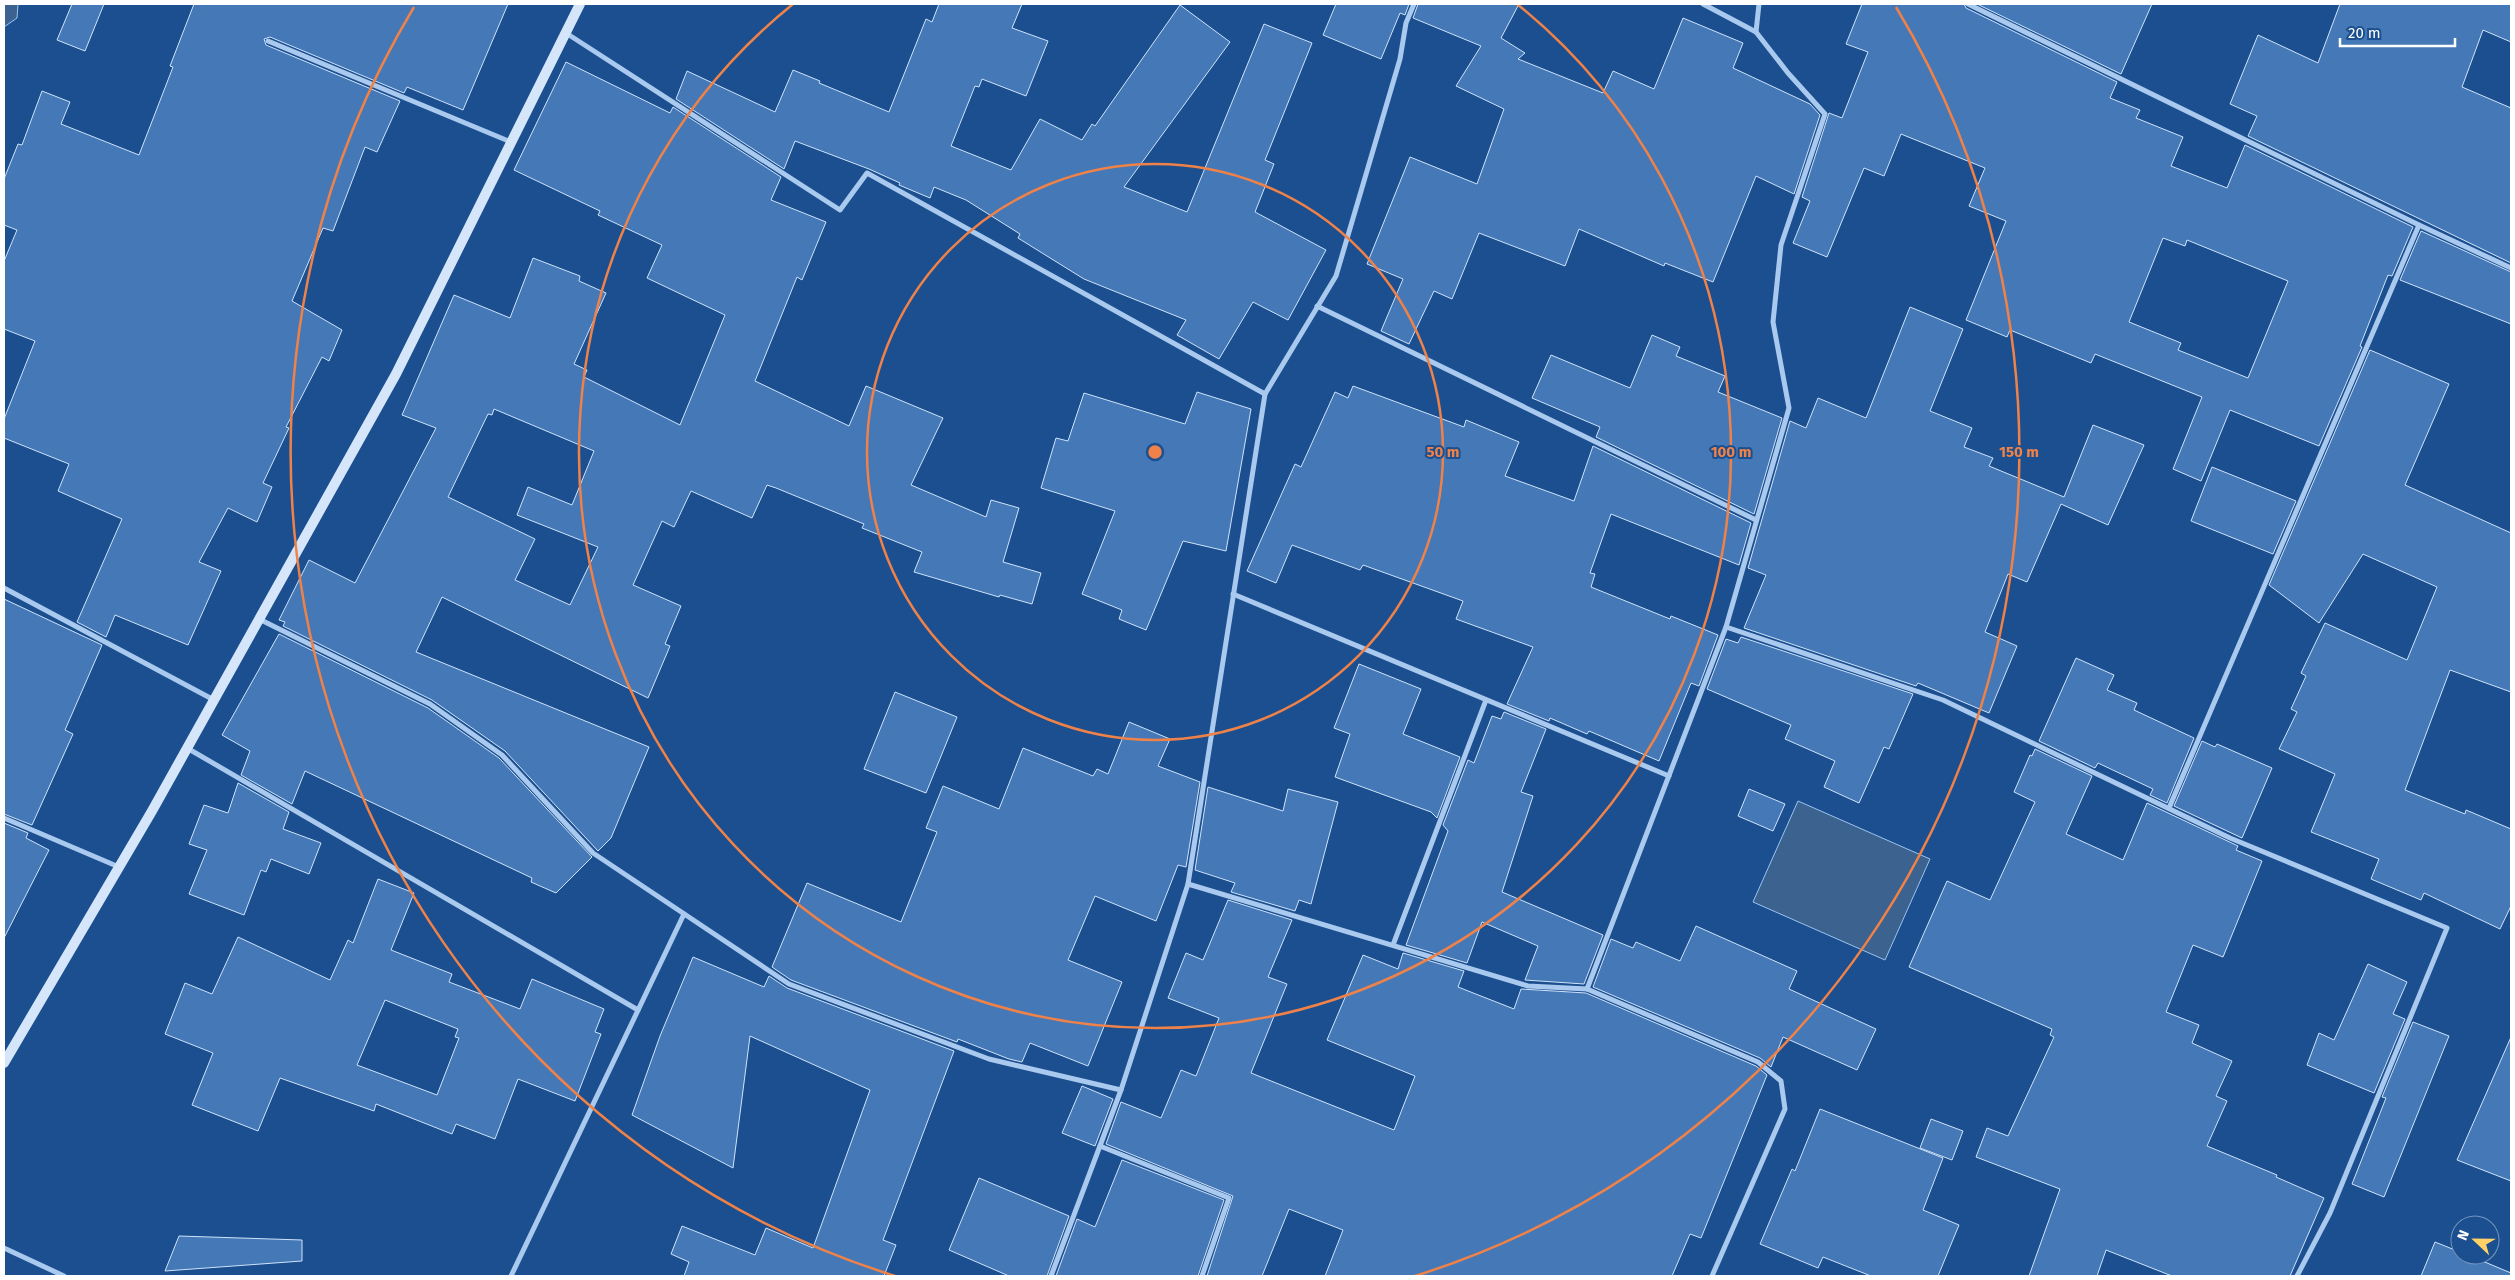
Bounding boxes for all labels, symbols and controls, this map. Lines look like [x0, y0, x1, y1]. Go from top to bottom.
scale bar [2340, 15, 2455, 47]
text: 20 m [2348, 24, 2381, 42]
centre of rings [1146, 443, 1164, 461]
text: 50 m [1426, 443, 1460, 461]
text: 100 m [1711, 443, 1751, 461]
text: 150 m [1999, 443, 2039, 461]
north arrow [2450, 1215, 2500, 1265]
text: N [2454, 1228, 2473, 1243]

